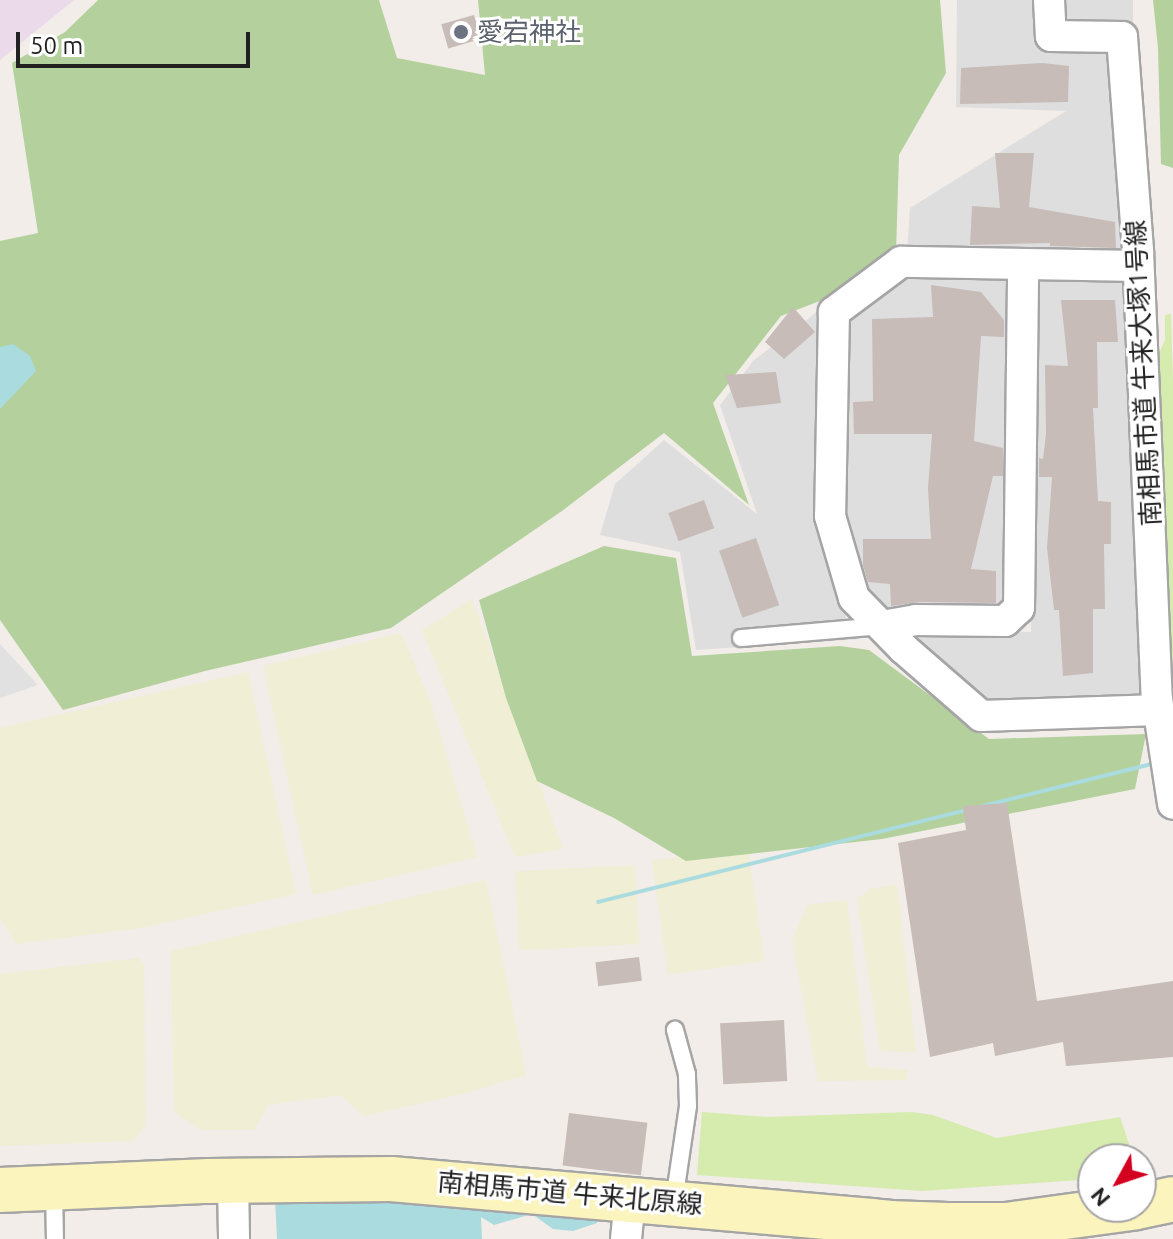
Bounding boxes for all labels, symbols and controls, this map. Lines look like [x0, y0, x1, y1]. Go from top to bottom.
scale bar [20, 16, 254, 66]
place label: 愛宕神社 [477, 16, 581, 48]
marker: 愛宕神社 [452, 23, 470, 41]
text: 50 m [30, 32, 83, 59]
street label: 南相馬市道 牛来大塚1号線 [1119, 219, 1167, 527]
north arrow [1077, 1143, 1157, 1223]
street label: 南相馬市道 牛来北原線 [436, 1166, 704, 1220]
text: N [1085, 1183, 1115, 1212]

